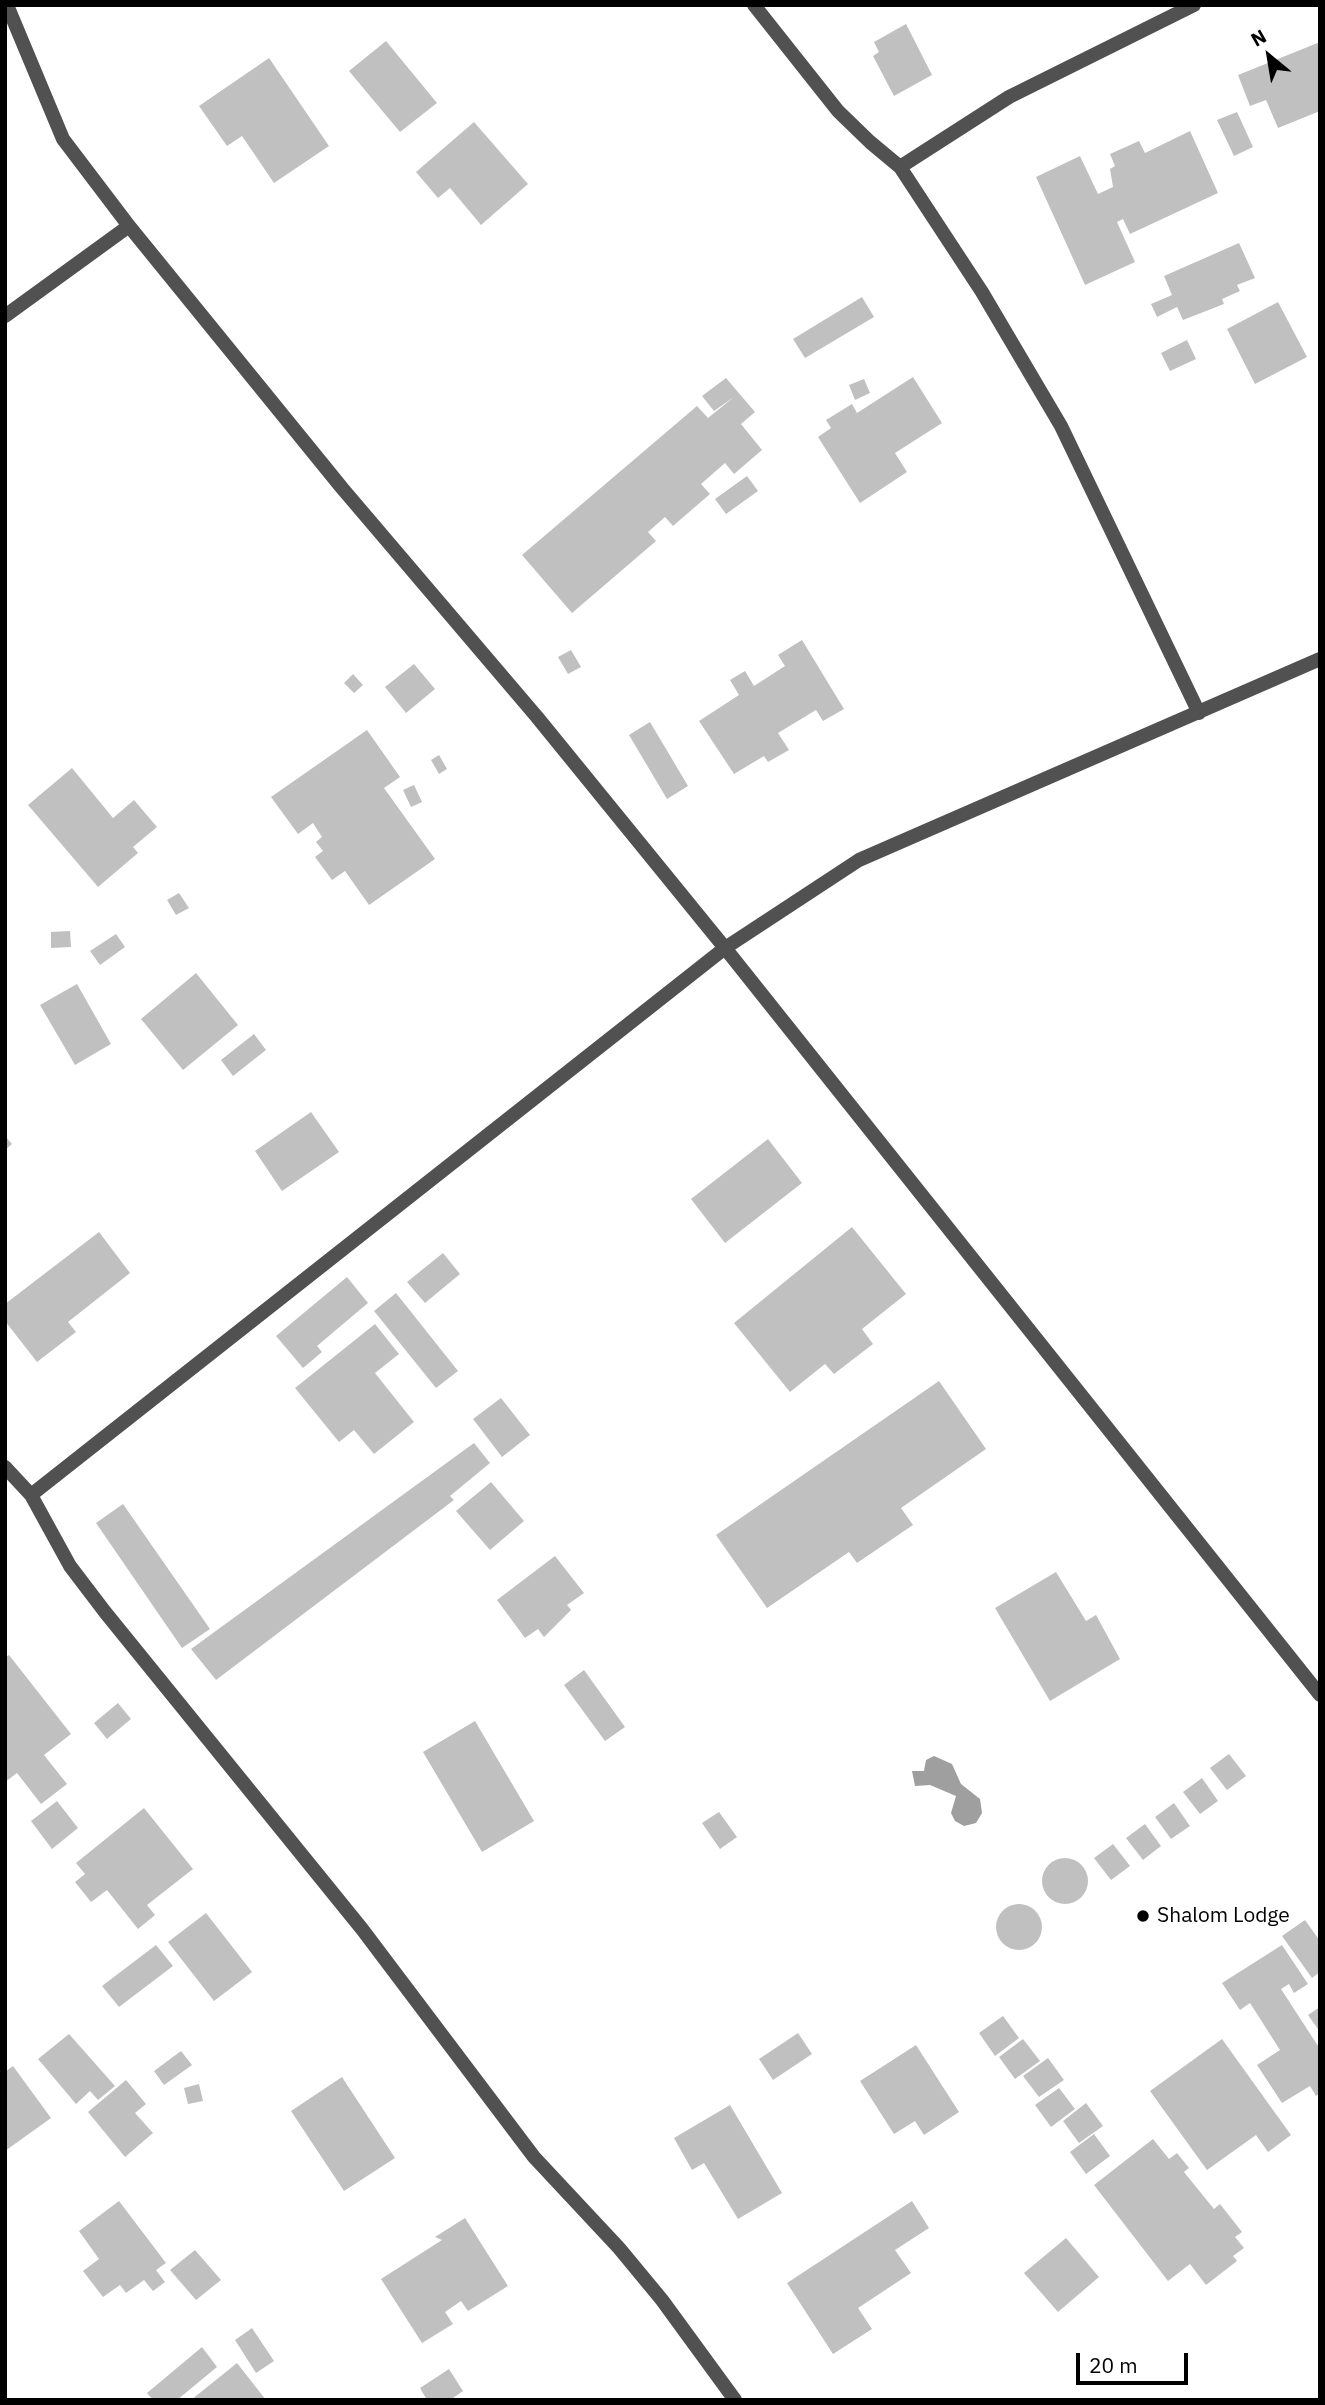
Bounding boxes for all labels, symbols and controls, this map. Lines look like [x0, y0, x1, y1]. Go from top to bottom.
north arrow [1234, 21, 1304, 91]
text: N [1247, 24, 1270, 52]
place label: Shalom Lodge [1157, 1903, 1290, 1929]
marker: Shalom Lodge [1135, 1908, 1151, 1924]
scale bar [1080, 2338, 1192, 2382]
text: 20 m [1089, 2351, 1138, 2379]

